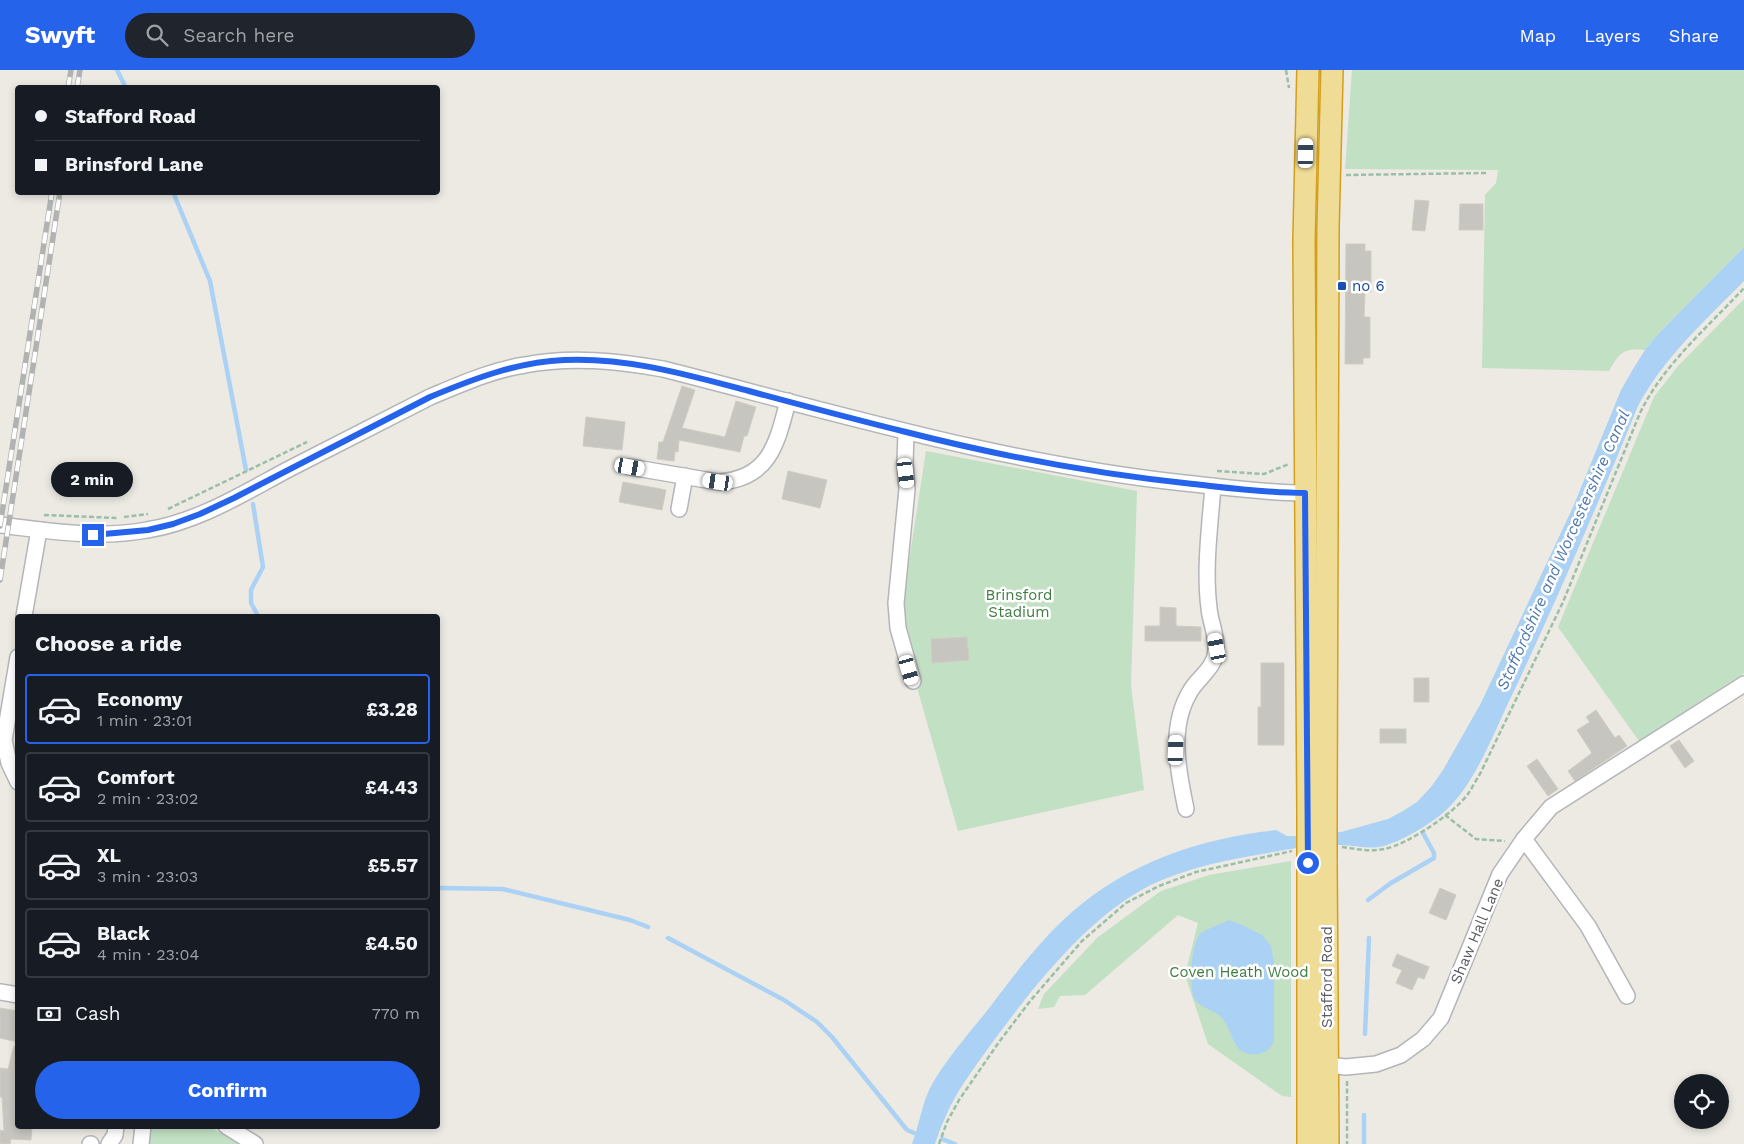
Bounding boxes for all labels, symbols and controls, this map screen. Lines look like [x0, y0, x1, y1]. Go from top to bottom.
search box [125, 13, 475, 58]
text: Swyft [25, 21, 95, 49]
icon: search [143, 21, 171, 49]
text: Search here [183, 24, 295, 47]
text: Map [1519, 25, 1556, 46]
text: Layers [1584, 25, 1641, 46]
text: Share [1669, 25, 1719, 46]
text: Stafford Road [65, 105, 196, 128]
car [1298, 138, 1313, 168]
text: Brinsford Lane [65, 153, 203, 176]
place label: no 6 [1352, 277, 1385, 295]
marker: no 6 [1336, 280, 1348, 292]
water label: Staffordshire and Worcestershire Canal [1492, 407, 1634, 693]
car [613, 457, 646, 477]
car [896, 457, 915, 489]
callout: 2 min [52, 462, 134, 498]
text: 2 min [70, 470, 114, 489]
car [702, 472, 733, 492]
route end [82, 524, 104, 546]
park label: Brinsford Stadium [985, 586, 1053, 621]
text: Choose a ride [35, 631, 182, 656]
car [1206, 632, 1227, 664]
car [897, 654, 920, 686]
icon: car [37, 687, 82, 732]
text: Economy [97, 688, 182, 711]
text: £3.28 [366, 698, 418, 721]
text: 1 min · 23:01 [97, 711, 192, 730]
car [1167, 735, 1184, 765]
icon: car [37, 765, 82, 810]
text: Comfort [97, 766, 175, 789]
text: £4.43 [365, 776, 418, 799]
text: 2 min · 23:02 [97, 789, 198, 808]
icon: car [37, 843, 82, 888]
text: XL [97, 844, 121, 867]
route start [1297, 852, 1319, 874]
text: £5.57 [368, 854, 418, 877]
text: 3 min · 23:03 [97, 867, 198, 886]
street label: Shaw Hall Lane [1447, 875, 1507, 987]
icon: car [37, 921, 82, 966]
text: Black [97, 922, 150, 945]
street label: Stafford Road [1318, 926, 1336, 1028]
text: £4.50 [365, 932, 418, 955]
text: 4 min · 23:04 [97, 945, 199, 964]
park label: Coven Heath Wood [1169, 963, 1309, 981]
icon: cash [35, 1000, 63, 1028]
text: Cash [75, 1002, 121, 1025]
text: 770 m [372, 1004, 420, 1023]
button: Confirm [35, 1061, 420, 1119]
map controls [1674, 1074, 1729, 1129]
button: locate [1674, 1074, 1729, 1129]

